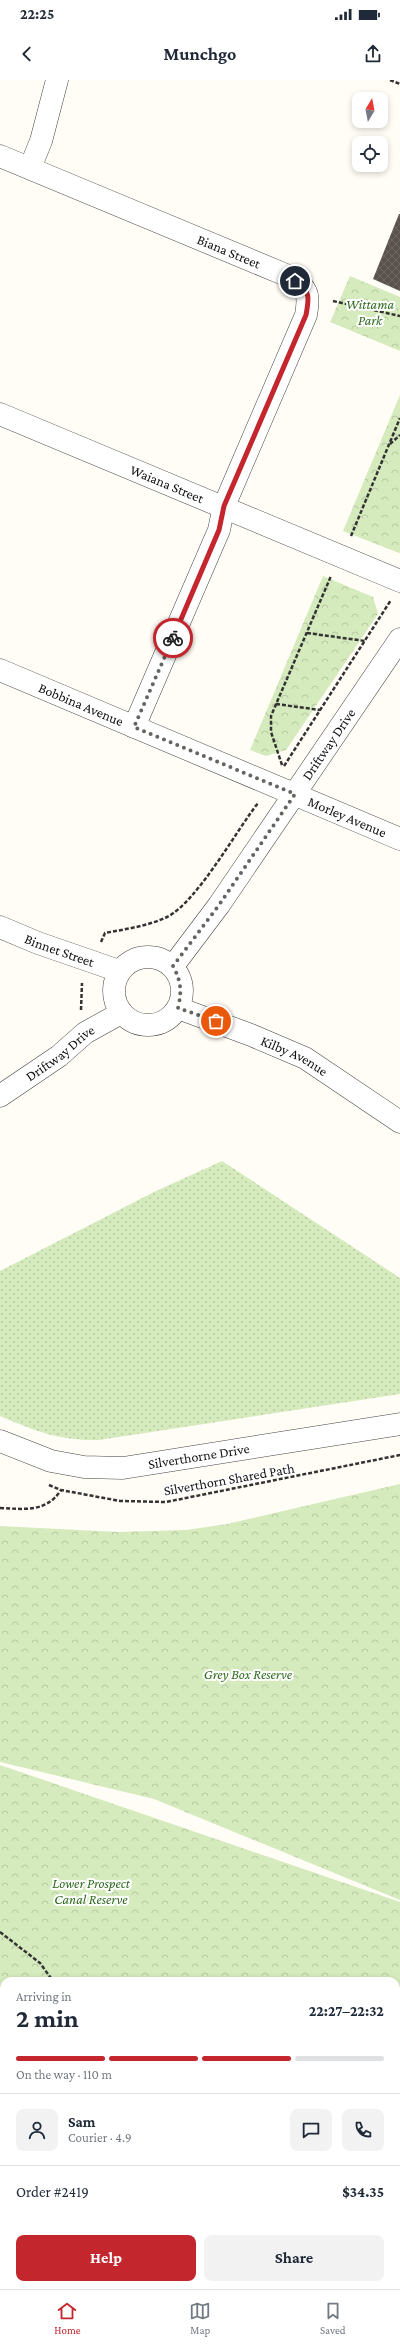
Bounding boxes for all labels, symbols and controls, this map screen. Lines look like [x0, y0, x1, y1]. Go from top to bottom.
text: 22:25 [20, 6, 54, 22]
icon: back [16, 43, 38, 65]
icon: share [362, 43, 384, 65]
text: Munchgo [164, 44, 236, 64]
north arrow [352, 92, 388, 128]
map controls [352, 92, 388, 172]
button: locate [352, 136, 388, 172]
street label: Biana Street [195, 231, 263, 272]
pin [278, 264, 312, 298]
icon: home [284, 270, 306, 292]
park label: Wittama Park [346, 296, 394, 328]
street label: Waiana Street [128, 461, 207, 506]
courier [153, 618, 193, 658]
icon: bike [162, 627, 184, 649]
street label: Bobbina Avenue [36, 679, 126, 729]
street label: Driftway Drive [299, 705, 358, 783]
street label: Morley Avenue [306, 793, 389, 840]
street label: Binnet Street [22, 930, 97, 970]
pin [199, 1004, 233, 1038]
icon: bag [205, 1010, 227, 1032]
street label: Driftway Drive [22, 1021, 97, 1084]
street label: Kilby Avenue [259, 1032, 331, 1079]
street label: Silverthorne Drive [147, 1440, 250, 1472]
street label: Silverthorn Shared Path [162, 1460, 296, 1498]
park label: Grey Box Reserve [204, 1666, 293, 1682]
park label: Lower Prospect Canal Reserve [52, 1875, 131, 1907]
text: Arriving in [16, 1989, 72, 2004]
text: 22:27–22:32 [309, 2003, 384, 2019]
text: 2 min [16, 2004, 79, 2033]
text: On the way · 110 m [16, 2067, 112, 2082]
button: person [16, 2109, 58, 2151]
button: chat [290, 2109, 332, 2151]
button: phone [342, 2109, 384, 2151]
text: Sam [68, 2114, 96, 2130]
text: Courier · 4.9 [68, 2130, 132, 2145]
text: Order #2419 [16, 2184, 89, 2200]
text: $34.35 [342, 2184, 384, 2200]
button: Help [16, 2235, 196, 2281]
button: Share [204, 2235, 384, 2281]
tab: Home [54, 2300, 81, 2336]
tab: Map [189, 2300, 211, 2336]
tab: Saved [320, 2300, 346, 2336]

